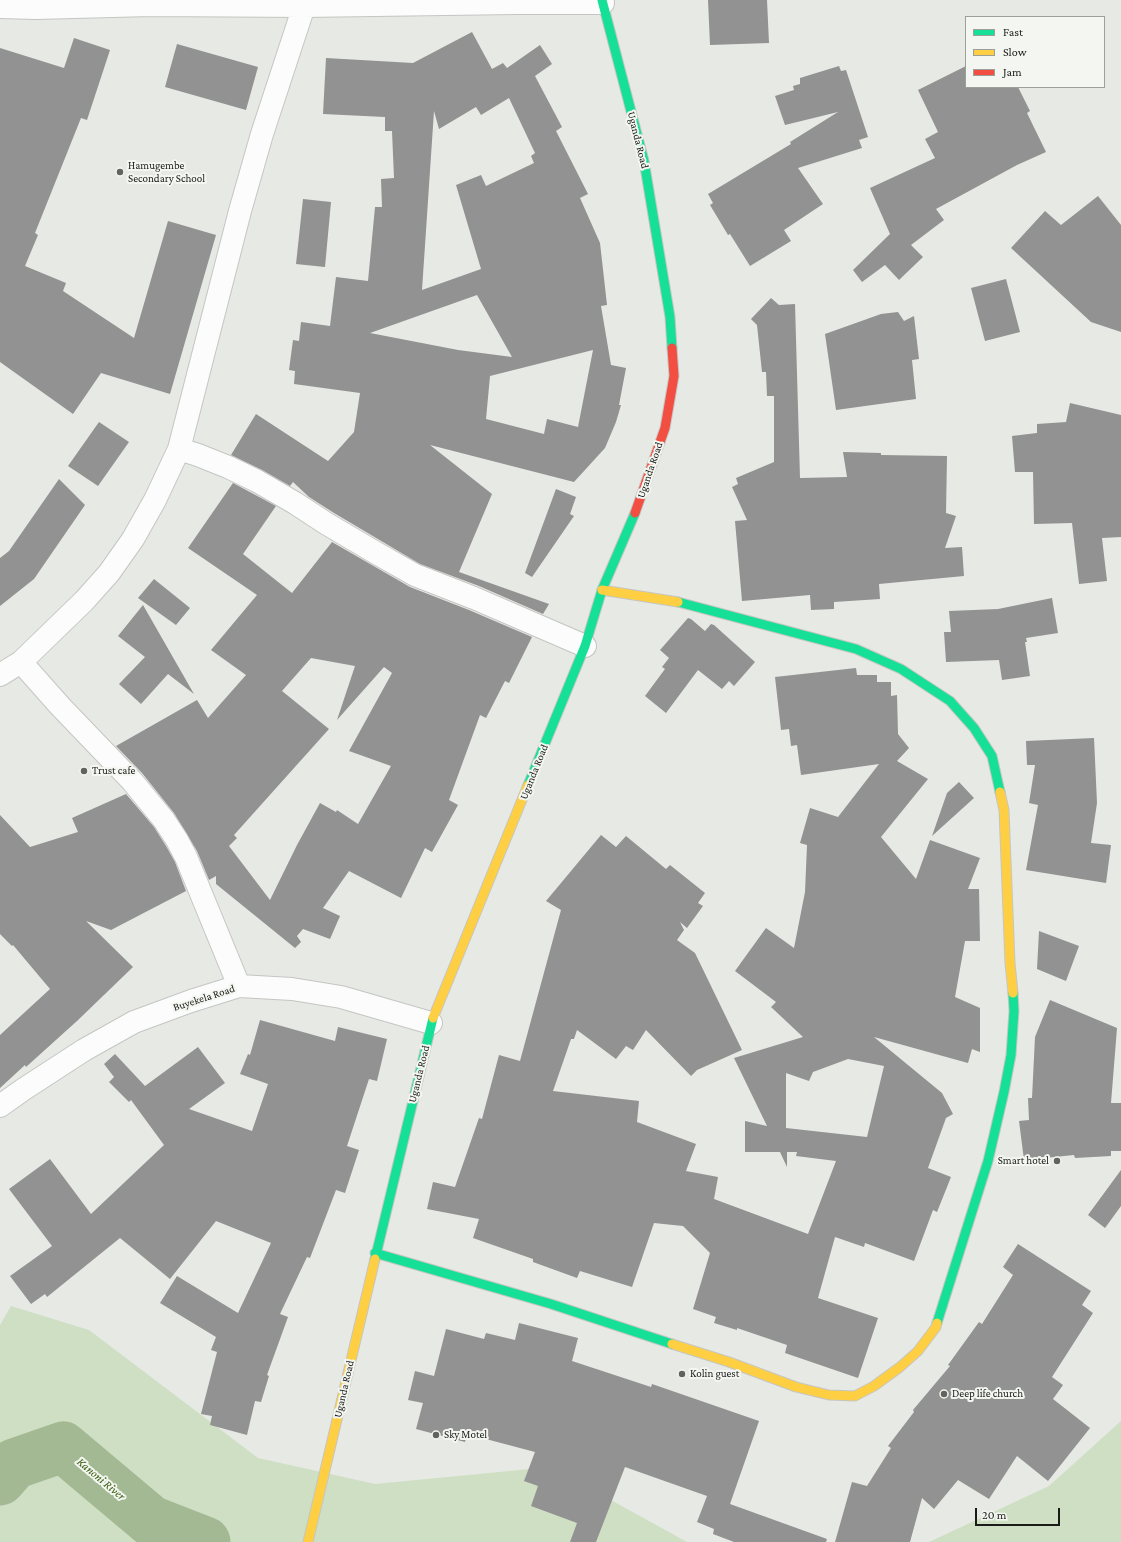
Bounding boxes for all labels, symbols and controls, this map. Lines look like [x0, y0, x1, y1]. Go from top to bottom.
legend [965, 16, 1105, 88]
text: Fast [1003, 25, 1023, 39]
text: Slow [1003, 45, 1027, 59]
text: Jam [1003, 65, 1022, 79]
street label: Uganda Road [625, 110, 651, 170]
place label: Hamugembe Secondary School [128, 159, 205, 185]
marker: Hamugembe Secondary School [115, 167, 125, 177]
street label: Uganda Road [634, 440, 666, 500]
street label: Uganda Road [517, 742, 551, 802]
place label: Trust cafe [92, 764, 135, 778]
marker: Trust cafe [79, 766, 89, 776]
street label: Buyekela Road [172, 982, 236, 1014]
street label: Uganda Road [406, 1044, 432, 1104]
place label: Smart hotel [998, 1154, 1049, 1168]
marker: Smart hotel [1052, 1156, 1062, 1166]
street label: Uganda Road [331, 1359, 357, 1419]
place label: Kolin guest [690, 1367, 739, 1381]
marker: Kolin guest [677, 1369, 687, 1379]
place label: Deep life church [952, 1387, 1023, 1401]
marker: Deep life church [939, 1389, 949, 1399]
place label: Sky Motel [444, 1428, 487, 1442]
marker: Sky Motel [431, 1430, 441, 1440]
water label: Kanoni River [74, 1455, 128, 1503]
scale bar [977, 1500, 1062, 1526]
text: 20 m [982, 1508, 1006, 1522]

